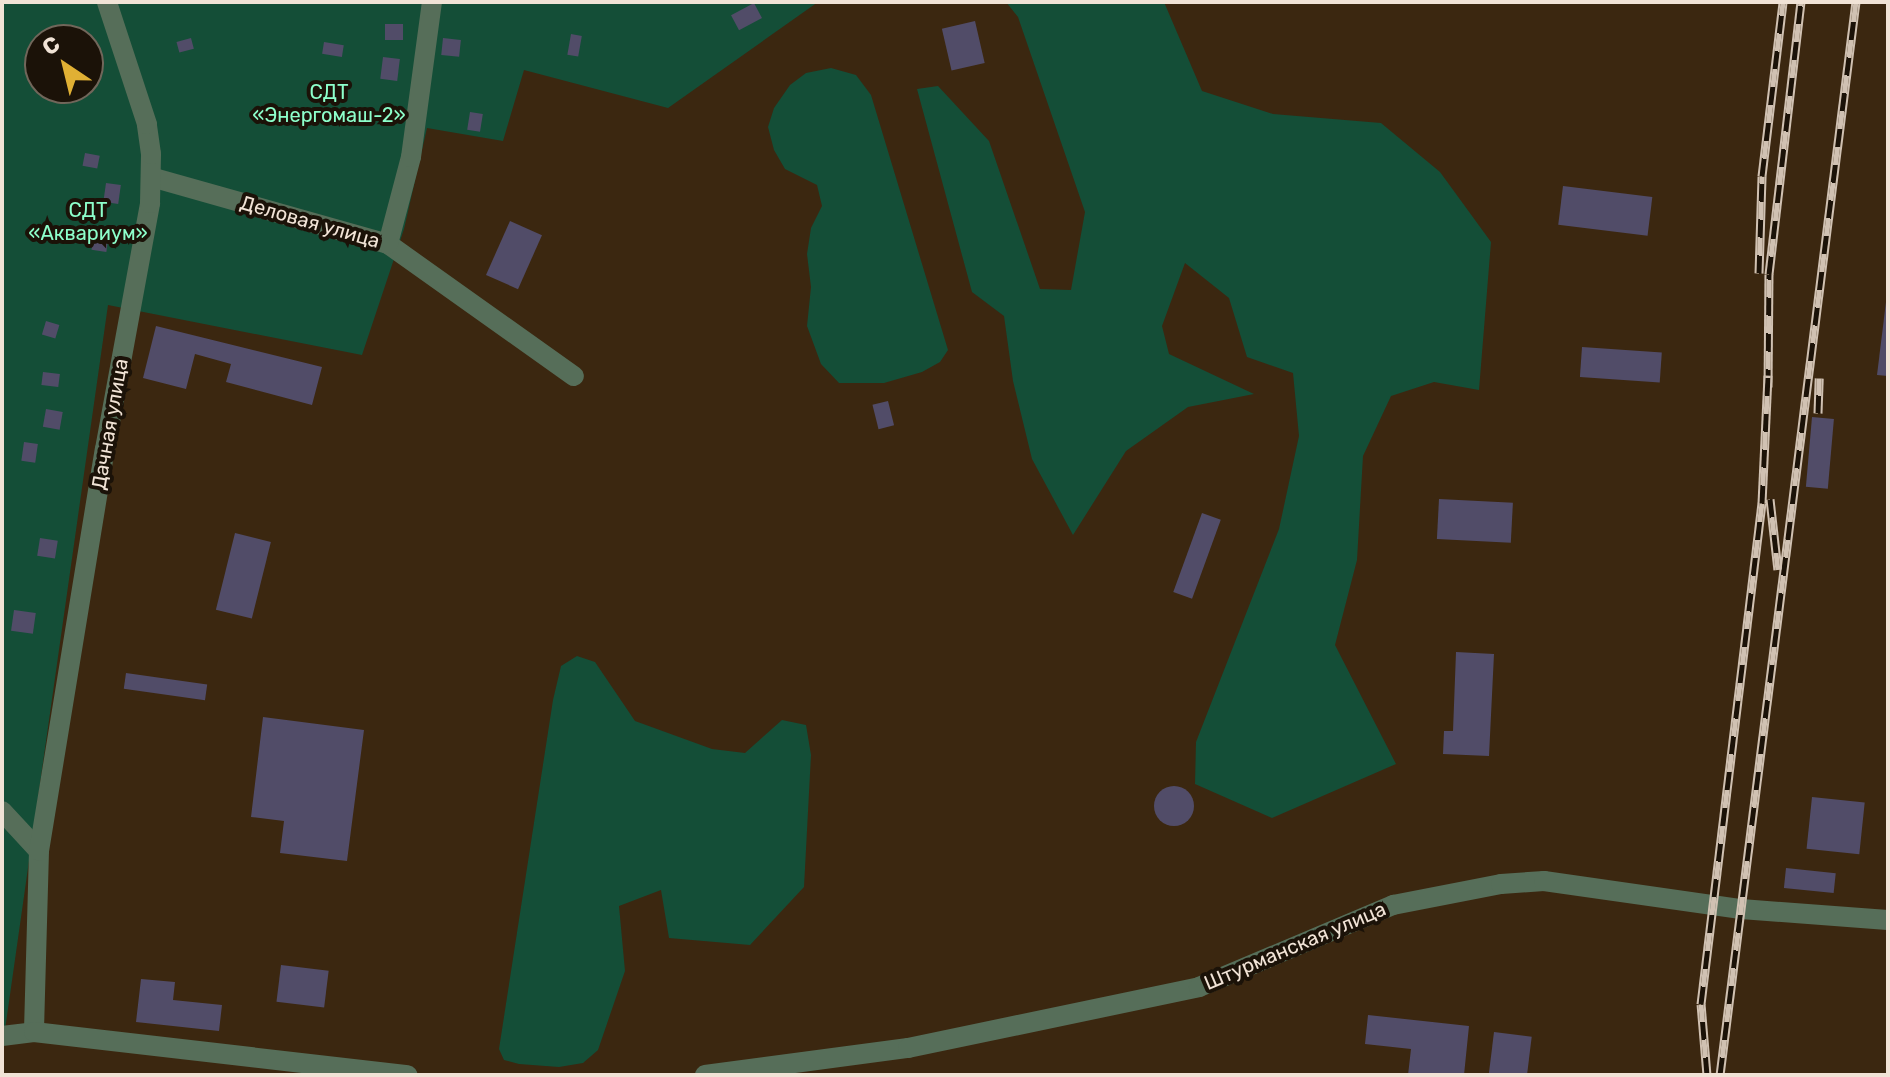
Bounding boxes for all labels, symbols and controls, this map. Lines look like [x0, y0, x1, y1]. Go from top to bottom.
north arrow [24, 24, 104, 104]
text: С [37, 30, 65, 61]
park label: СДТ «Энергомаш-2» [252, 80, 406, 127]
street label: Деловая улица [238, 191, 382, 253]
park label: СДТ «Аквариум» [28, 198, 148, 245]
street label: Дачная улица [87, 357, 133, 491]
street label: Штурманская улица [1200, 897, 1390, 995]

